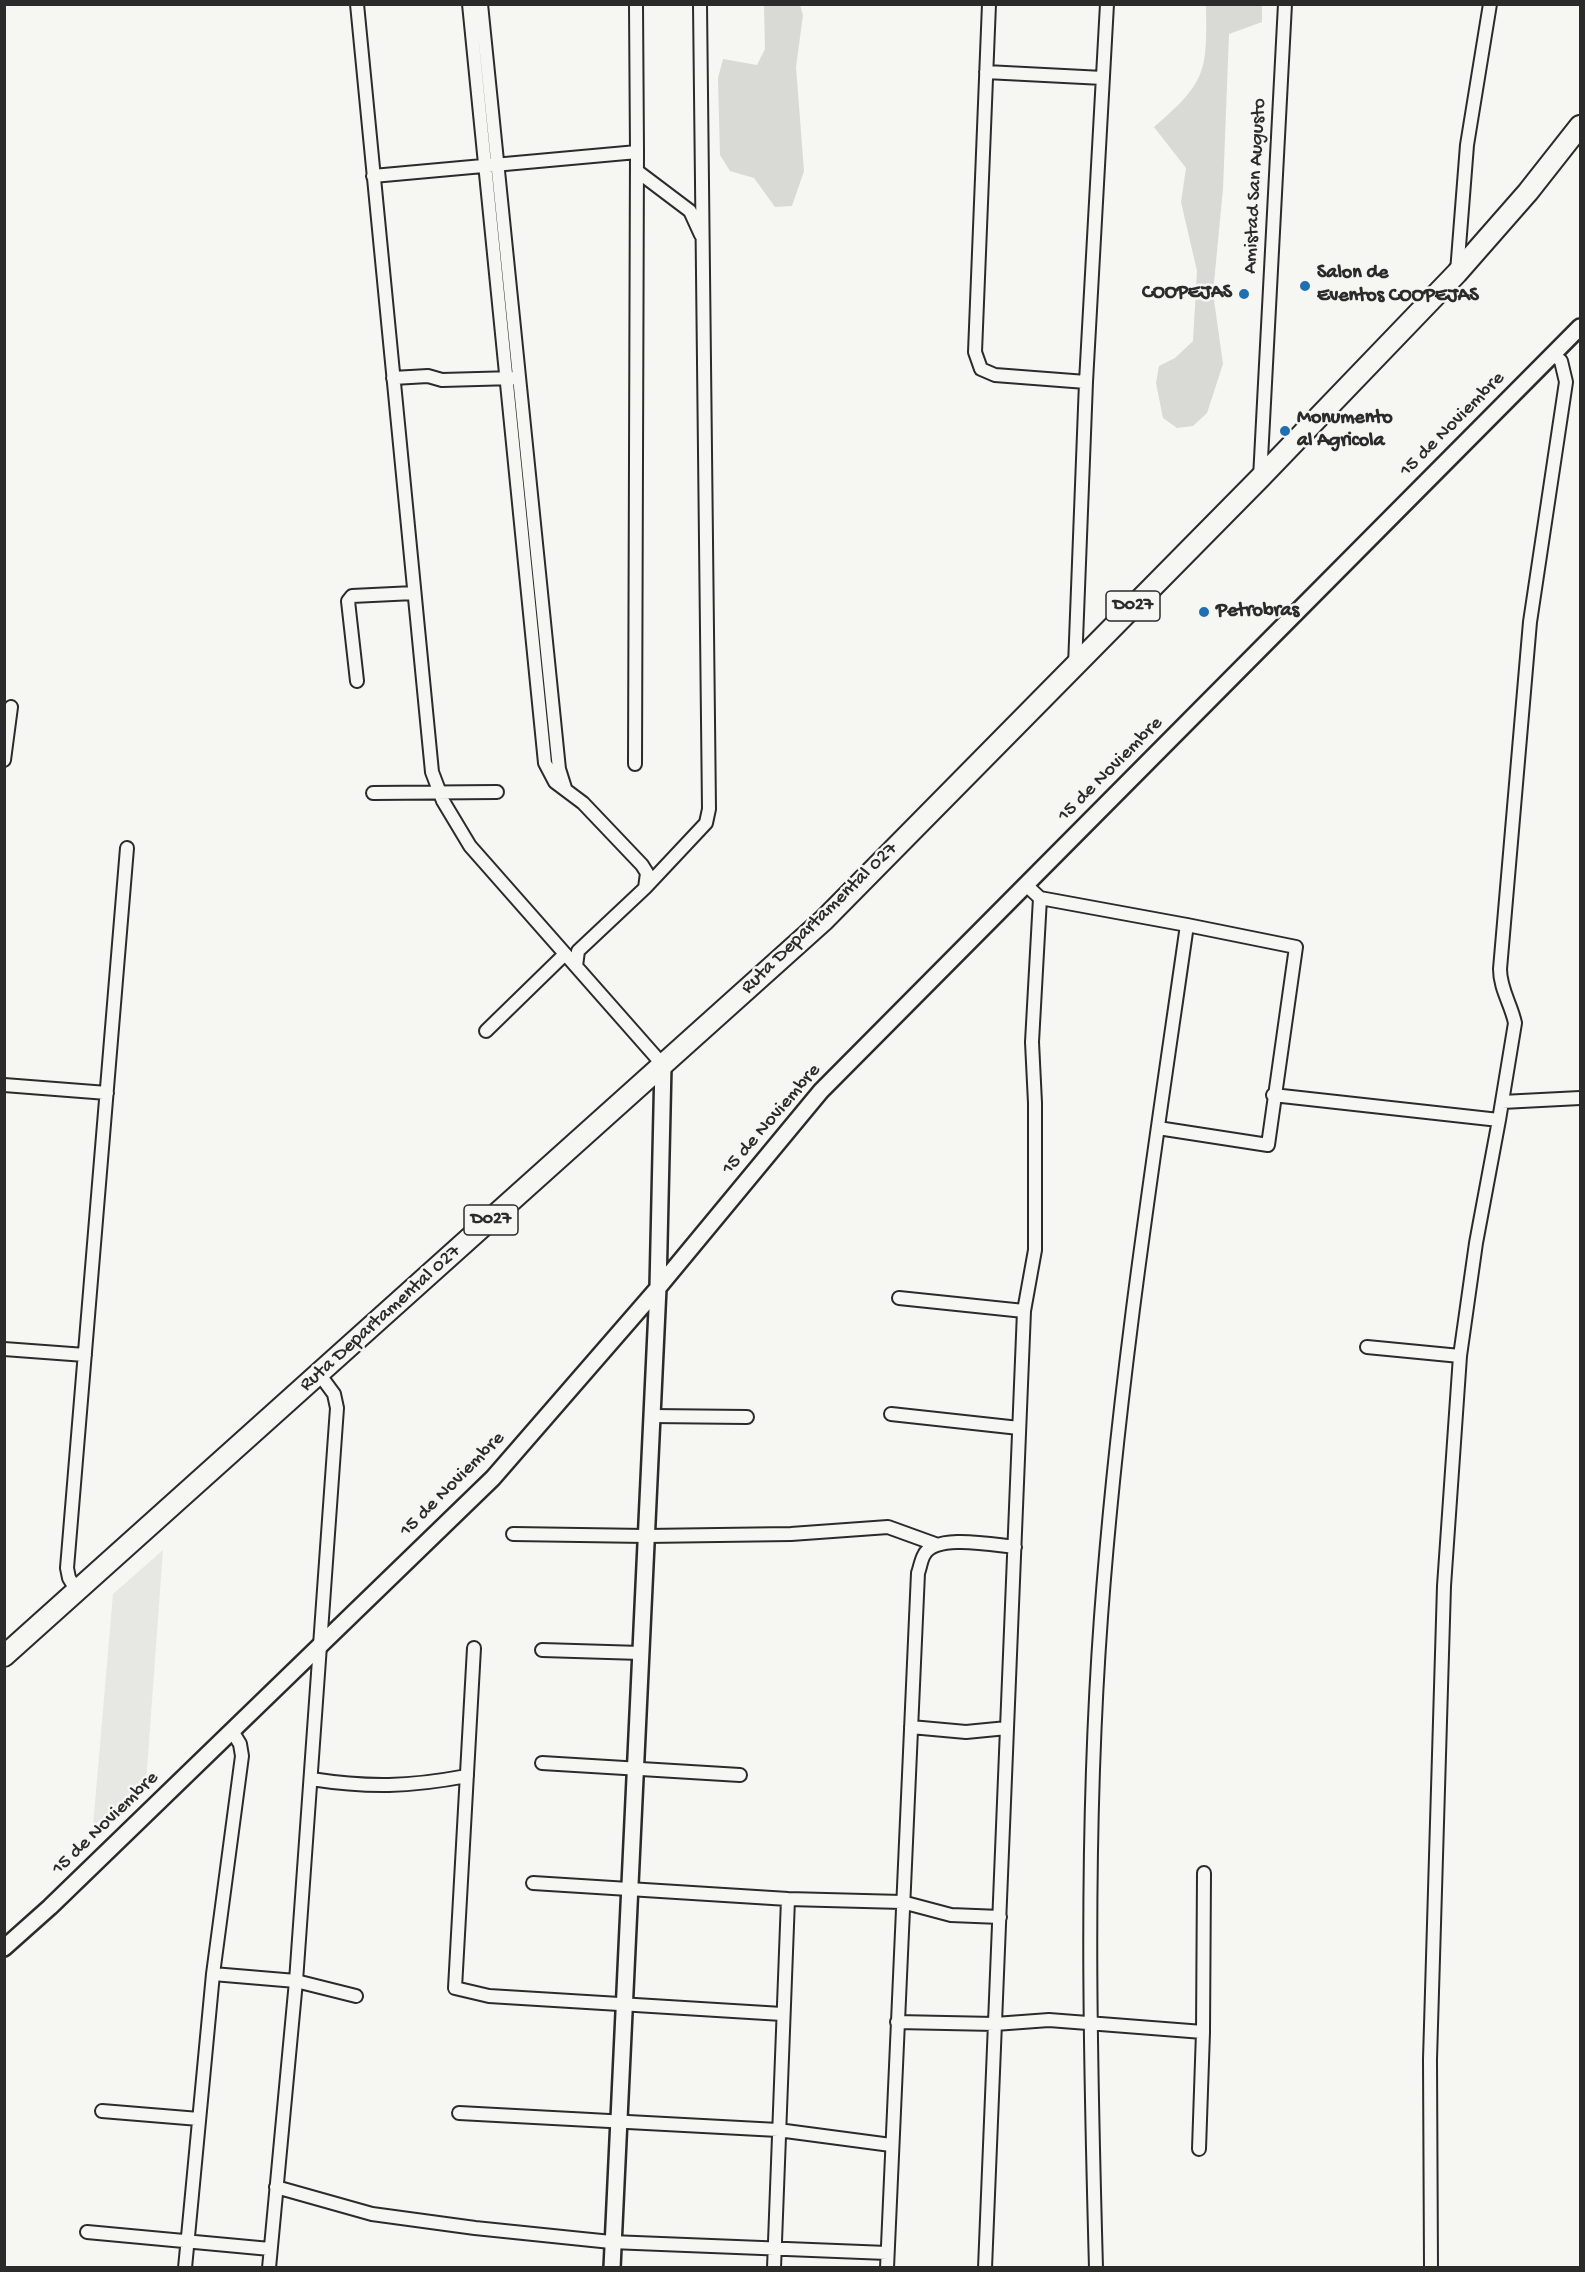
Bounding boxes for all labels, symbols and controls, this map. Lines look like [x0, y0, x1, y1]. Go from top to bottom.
street label: Amistad San Augusto [1239, 98, 1273, 274]
place label: Salon de Eventos COOPEJAS [1317, 262, 1479, 309]
marker: Salon de Eventos COOPEJAS [1298, 279, 1312, 293]
place label: COOPEJAS [1142, 282, 1232, 306]
marker: COOPEJAS [1237, 287, 1251, 301]
street label: 15 de Noviembre [1395, 367, 1511, 483]
place label: Monumento al Agricola [1297, 407, 1393, 454]
marker: Monumento al Agricola [1278, 424, 1292, 438]
road number: D027 [1106, 591, 1160, 621]
place label: Petrobras [1216, 600, 1299, 624]
marker: Petrobras [1197, 605, 1211, 619]
street label: 15 de Noviembre [1053, 712, 1169, 828]
street label: Ruta Departamental 027 [737, 838, 903, 1000]
street label: 15 de Noviembre [717, 1060, 827, 1180]
road number: D027 [464, 1205, 518, 1235]
street label: Ruta Departamental 027 [295, 1240, 467, 1398]
street label: 15 de Noviembre [395, 1427, 511, 1543]
street label: 15 de Noviembre [48, 1767, 164, 1881]

